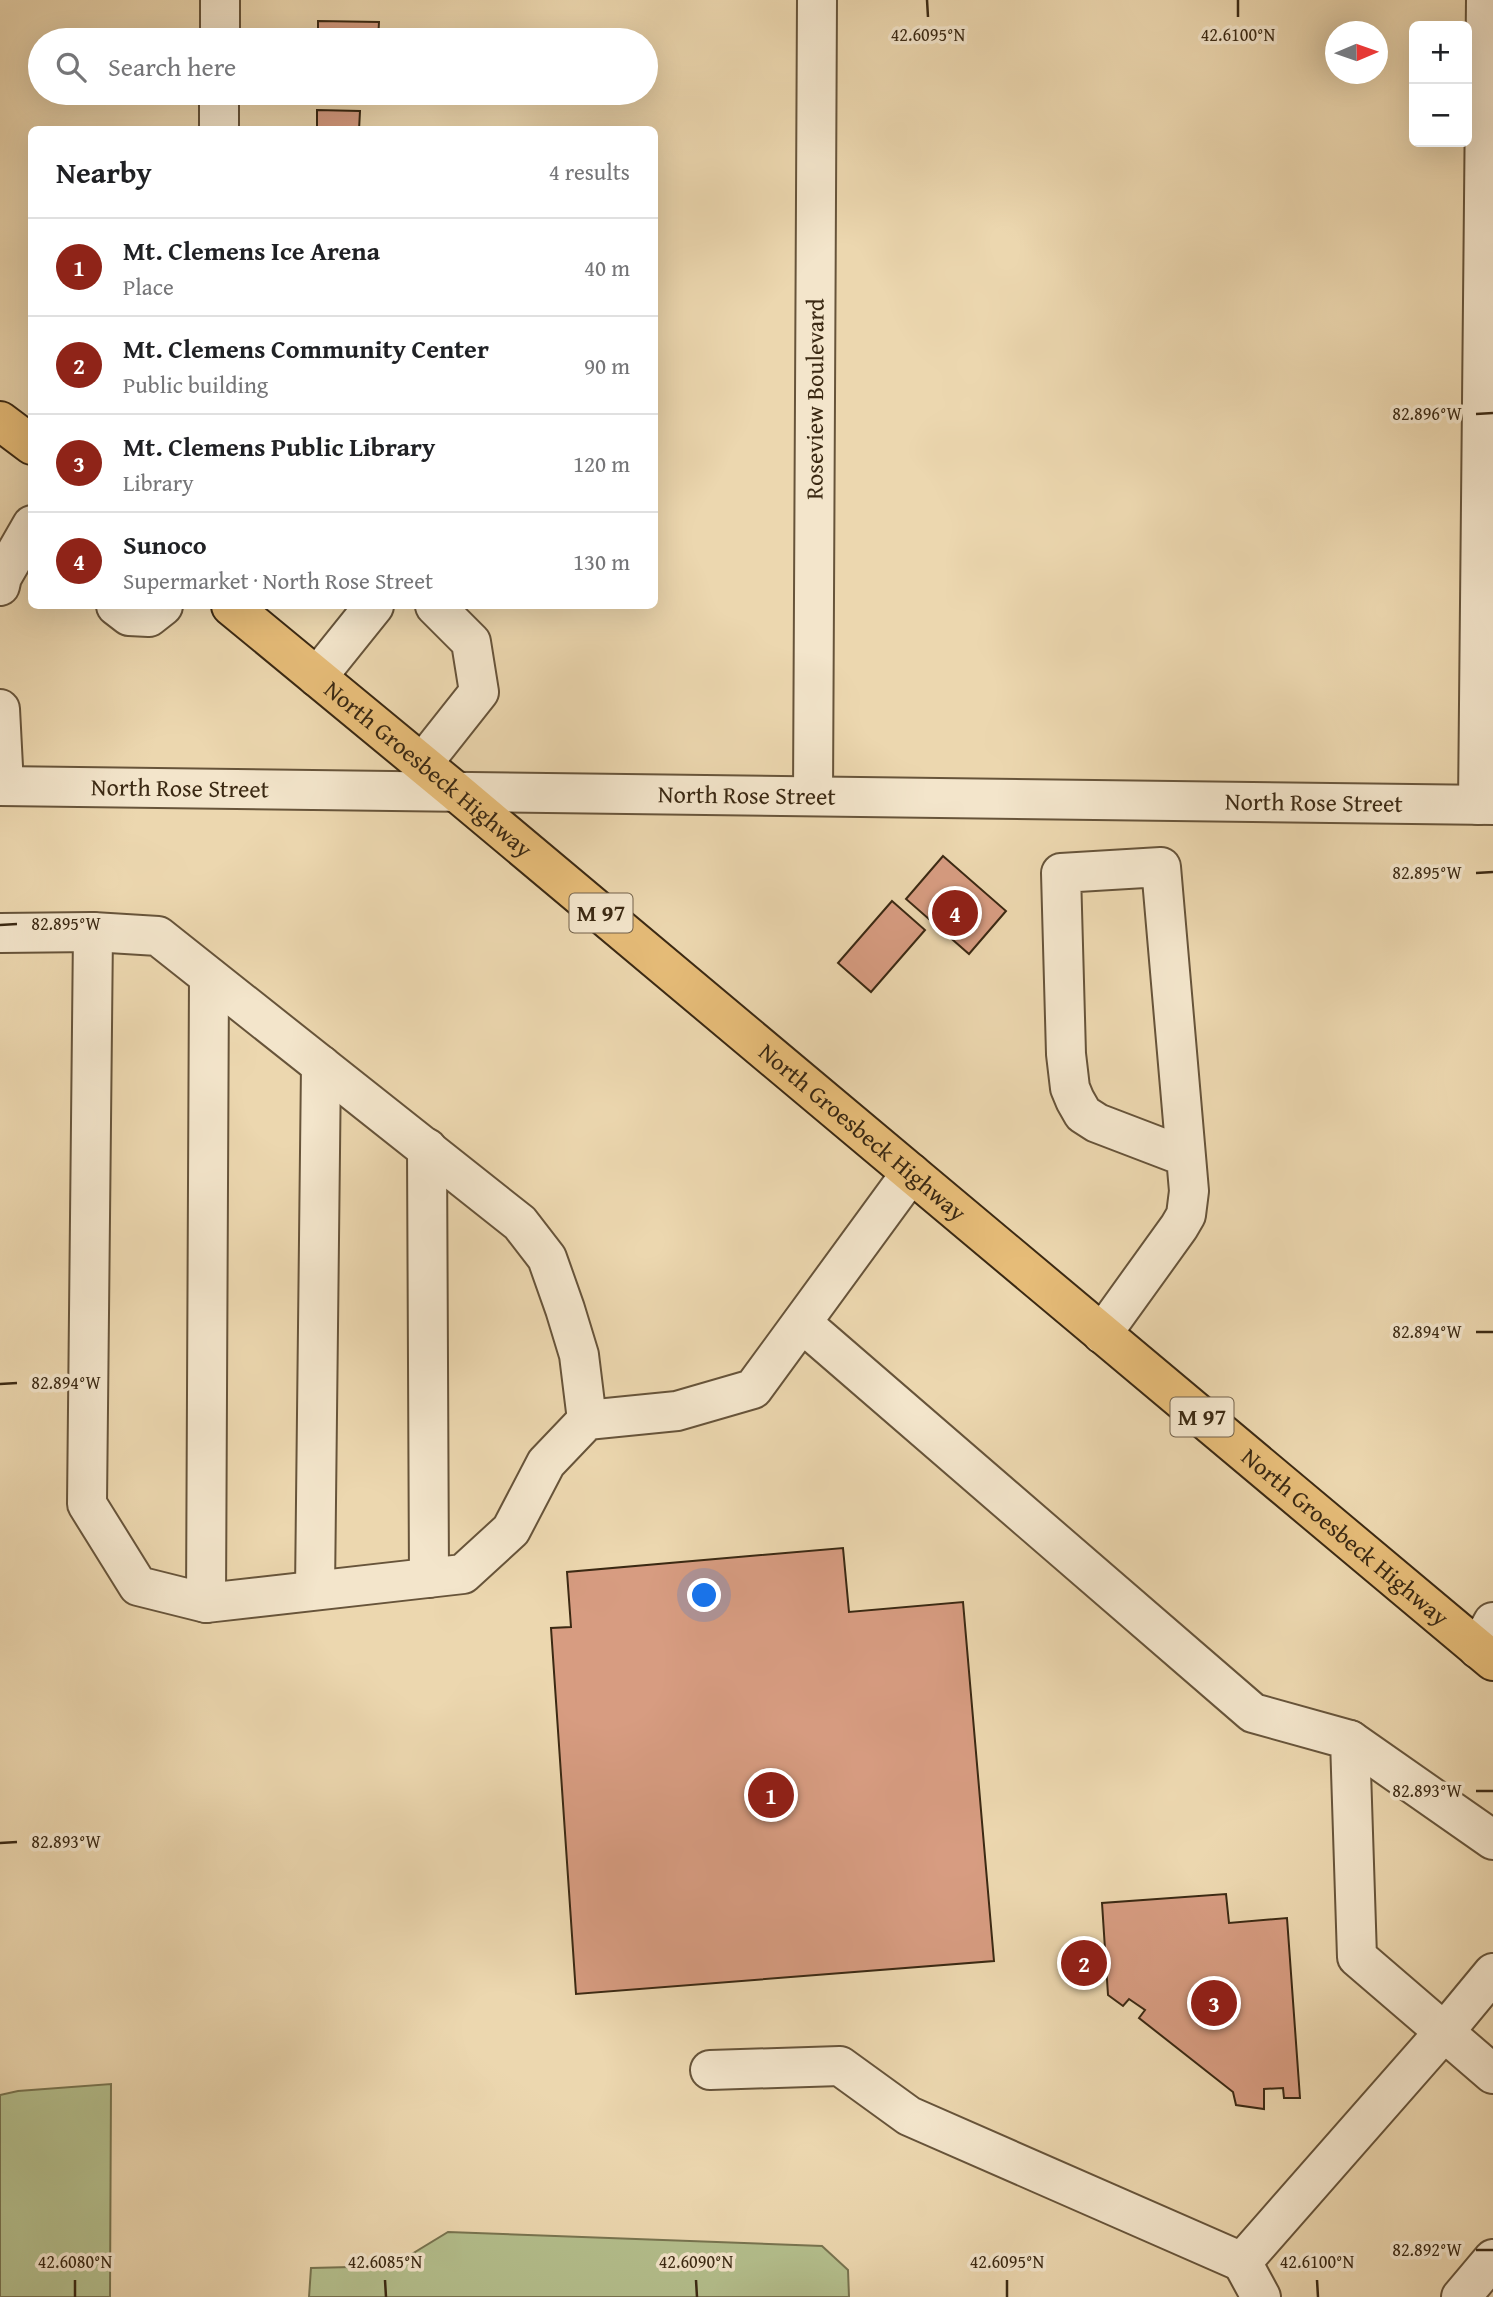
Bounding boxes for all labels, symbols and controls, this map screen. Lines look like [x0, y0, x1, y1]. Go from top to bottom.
text: 42.6095°N [891, 21, 966, 48]
text: 42.6100°N [1201, 21, 1276, 48]
north arrow [1325, 21, 1388, 84]
map controls [1409, 21, 1472, 147]
button: + [1409, 21, 1472, 84]
search box [28, 28, 658, 105]
text: Search here [108, 47, 236, 86]
icon: search [52, 48, 90, 86]
button: − [1409, 84, 1472, 147]
text: Nearby [56, 150, 152, 194]
text: 4 results [549, 155, 630, 188]
text: Mt. Clemens Ice Arena [123, 231, 380, 270]
text: 1 [73, 251, 85, 284]
text: 40 m [584, 251, 630, 284]
text: Place [123, 270, 174, 303]
street label: Roseview Boulevard [796, 298, 833, 500]
text: Mt. Clemens Community Center [123, 329, 489, 368]
text: 2 [73, 349, 85, 382]
text: 90 m [584, 349, 630, 382]
text: Public building [123, 368, 268, 401]
text: 82.896°W [1392, 400, 1462, 427]
text: Mt. Clemens Public Library [123, 427, 435, 466]
text: 3 [73, 447, 85, 480]
text: 120 m [573, 447, 630, 480]
text: Library [123, 466, 194, 499]
text: Sunoco [123, 525, 207, 564]
text: 4 [73, 545, 85, 578]
text: 130 m [573, 545, 630, 578]
text: Supermarket · North Rose Street [123, 564, 433, 597]
street label: North Groesbeck Highway [317, 672, 540, 866]
street label: North Rose Street [91, 769, 270, 806]
street label: North Rose Street [658, 776, 837, 814]
street label: North Rose Street [1225, 784, 1404, 821]
text: 82.895°W [1392, 859, 1462, 886]
pin: 4 [932, 887, 978, 939]
road number: M 97 [570, 893, 632, 932]
text: 82.895°W [31, 910, 101, 937]
street label: North Groesbeck Highway [751, 1035, 974, 1229]
text: 82.894°W [1392, 1318, 1462, 1345]
text: 82.894°W [31, 1369, 101, 1396]
road number: M 97 [1170, 1398, 1234, 1436]
street label: North Groesbeck Highway [1234, 1439, 1457, 1634]
your location [687, 1578, 721, 1612]
pin: 1 [748, 1769, 794, 1821]
text: 82.893°W [1392, 1777, 1462, 1804]
text: 82.893°W [31, 1828, 101, 1855]
pin: 2 [1061, 1937, 1107, 1989]
pin: 3 [1191, 1977, 1237, 2029]
text: 82.892°W [1392, 2236, 1462, 2263]
text: 42.6080°N [38, 2248, 113, 2275]
text: 42.6085°N [348, 2248, 423, 2275]
text: 42.6090°N [659, 2248, 734, 2275]
text: 42.6095°N [970, 2248, 1045, 2275]
text: 42.6100°N [1280, 2248, 1355, 2275]

